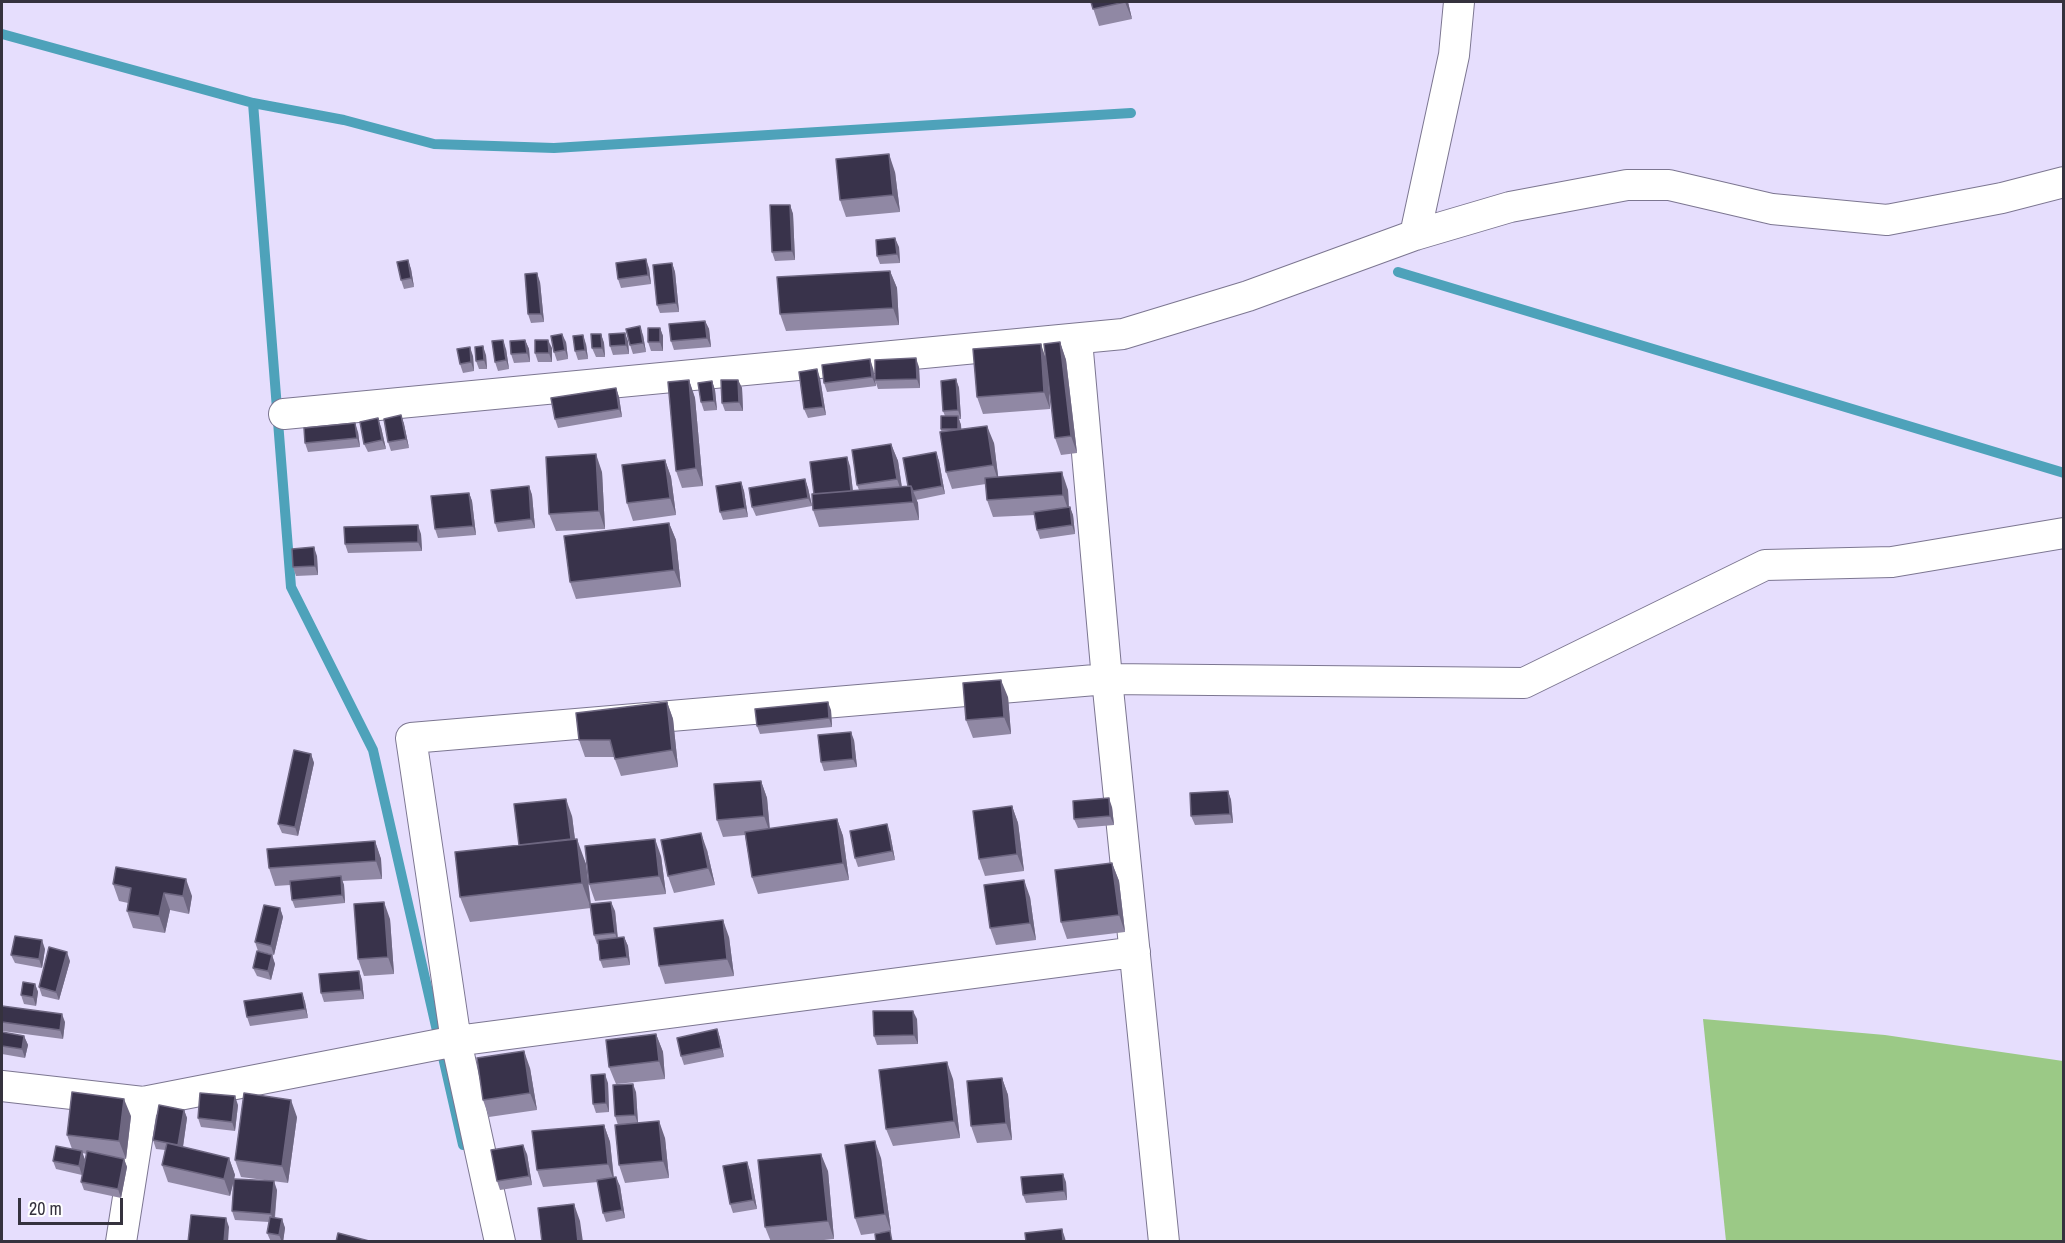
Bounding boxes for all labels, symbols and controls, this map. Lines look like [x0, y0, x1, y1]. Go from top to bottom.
scale bar [21, 1186, 126, 1224]
text: 20 m [29, 1196, 62, 1221]

